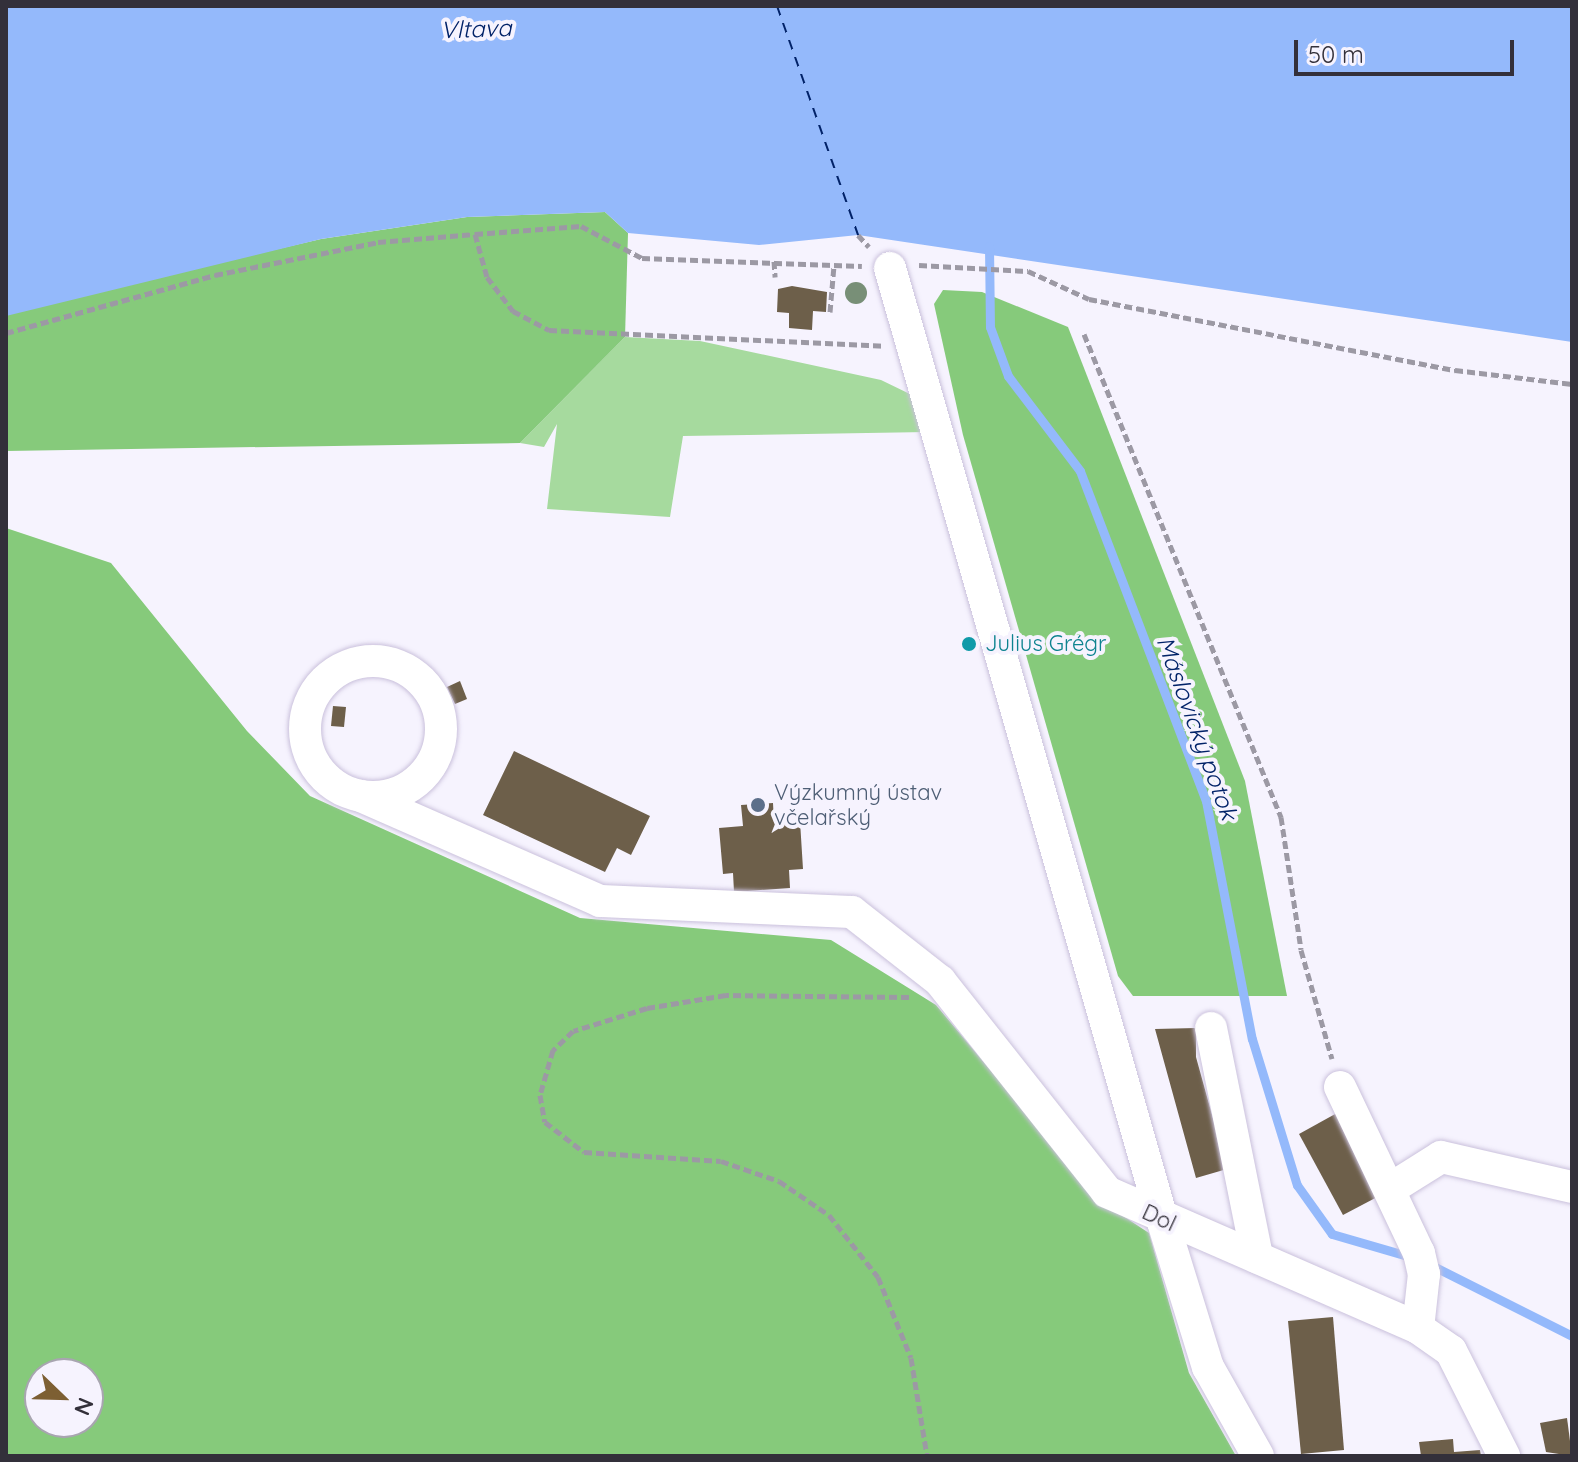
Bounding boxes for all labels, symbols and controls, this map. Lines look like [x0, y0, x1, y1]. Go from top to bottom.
water label: Vltava [440, 13, 512, 45]
scale bar [1298, 24, 1518, 74]
text: 50 m [1308, 39, 1364, 69]
place label: Julius Grégr [985, 631, 1107, 657]
water label: Máslovický potok [1150, 632, 1244, 824]
marker: Julius Grégr [960, 635, 978, 653]
place label: Výzkumný ústav včelařský [774, 779, 942, 830]
marker: Výzkumný ústav včelařský [749, 796, 767, 814]
street label: Dol [1138, 1199, 1180, 1237]
north arrow [24, 1358, 104, 1438]
text: N [68, 1394, 100, 1420]

